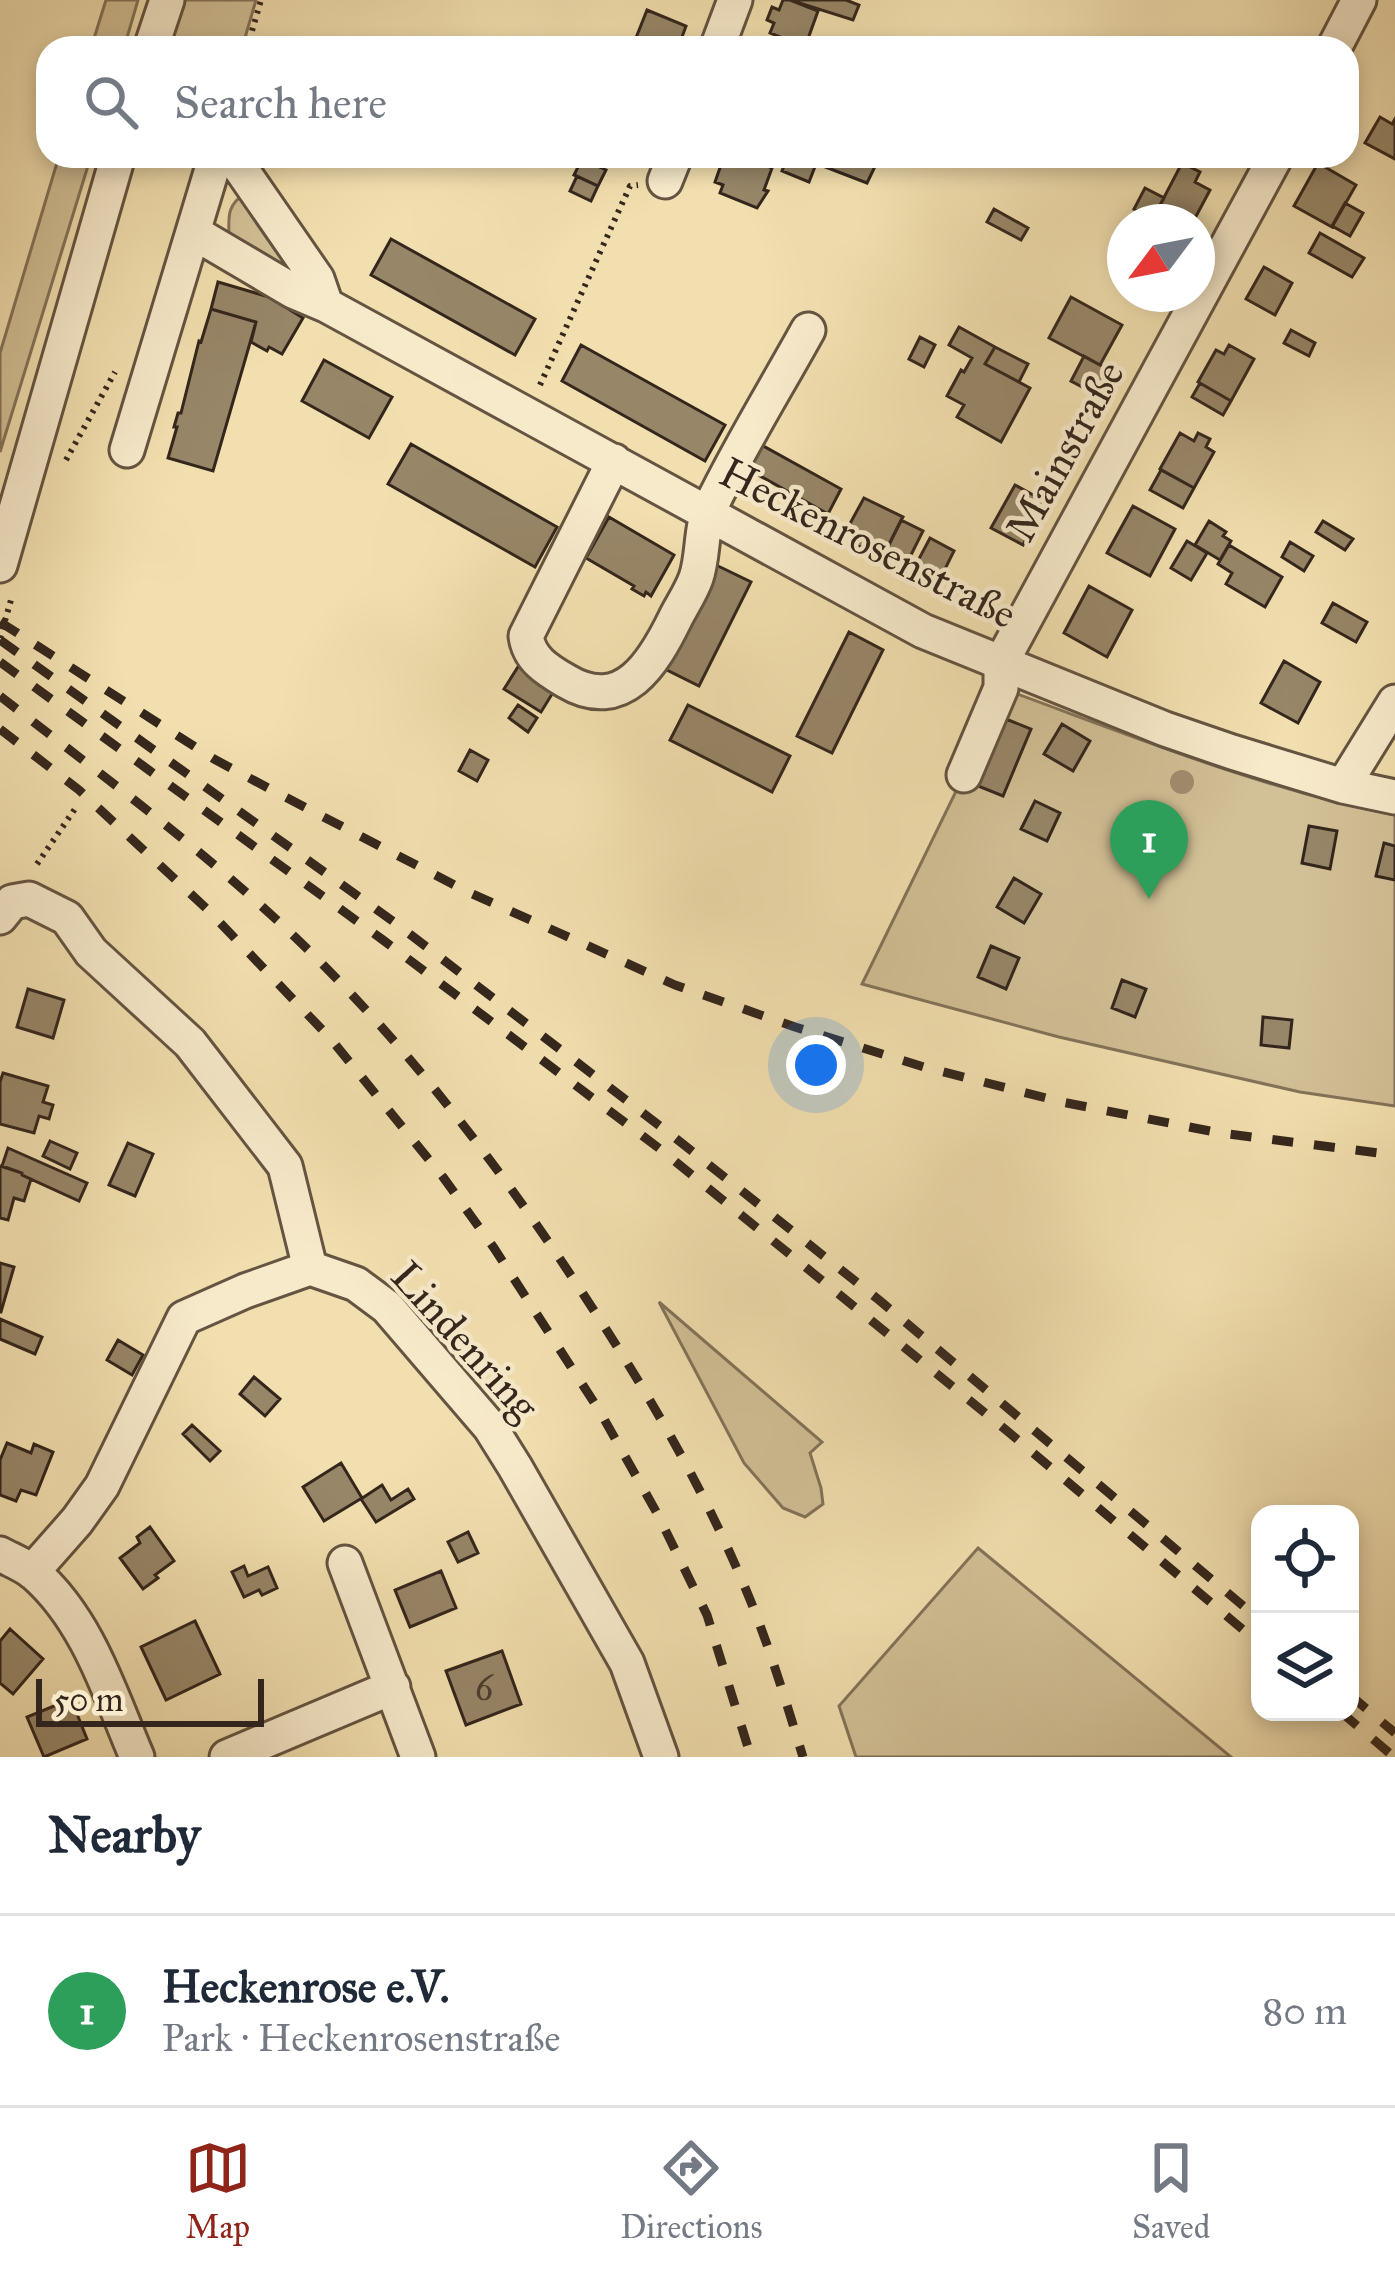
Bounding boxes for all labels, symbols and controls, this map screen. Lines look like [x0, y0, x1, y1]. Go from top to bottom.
search box [36, 36, 1359, 168]
icon: search [78, 69, 144, 135]
text: Search here [174, 75, 387, 130]
north arrow [1107, 204, 1215, 312]
street label: Mainstraße [994, 352, 1136, 550]
street label: Heckenrosenstraße [711, 446, 1025, 640]
pin: 1 [1110, 800, 1188, 899]
your location [786, 1035, 846, 1095]
street label: Lindenring [380, 1251, 550, 1432]
map controls [1251, 1505, 1359, 1721]
button: locate [1251, 1505, 1359, 1613]
button: layers [1251, 1613, 1359, 1721]
house number: 6 [475, 1666, 495, 1710]
scale bar [36, 1673, 264, 1726]
text: 50 m [54, 1680, 123, 1720]
text: Nearby [48, 1804, 200, 1866]
text: Heckenrose e.V. [162, 1959, 449, 2014]
text: 1 [79, 1987, 95, 2035]
text: 80 m [1262, 1987, 1347, 2035]
text: Park · Heckenrosenstraße [162, 2014, 561, 2062]
tab: Map [185, 2135, 251, 2247]
tab: Directions [620, 2135, 762, 2247]
tab: Saved [1132, 2135, 1210, 2247]

